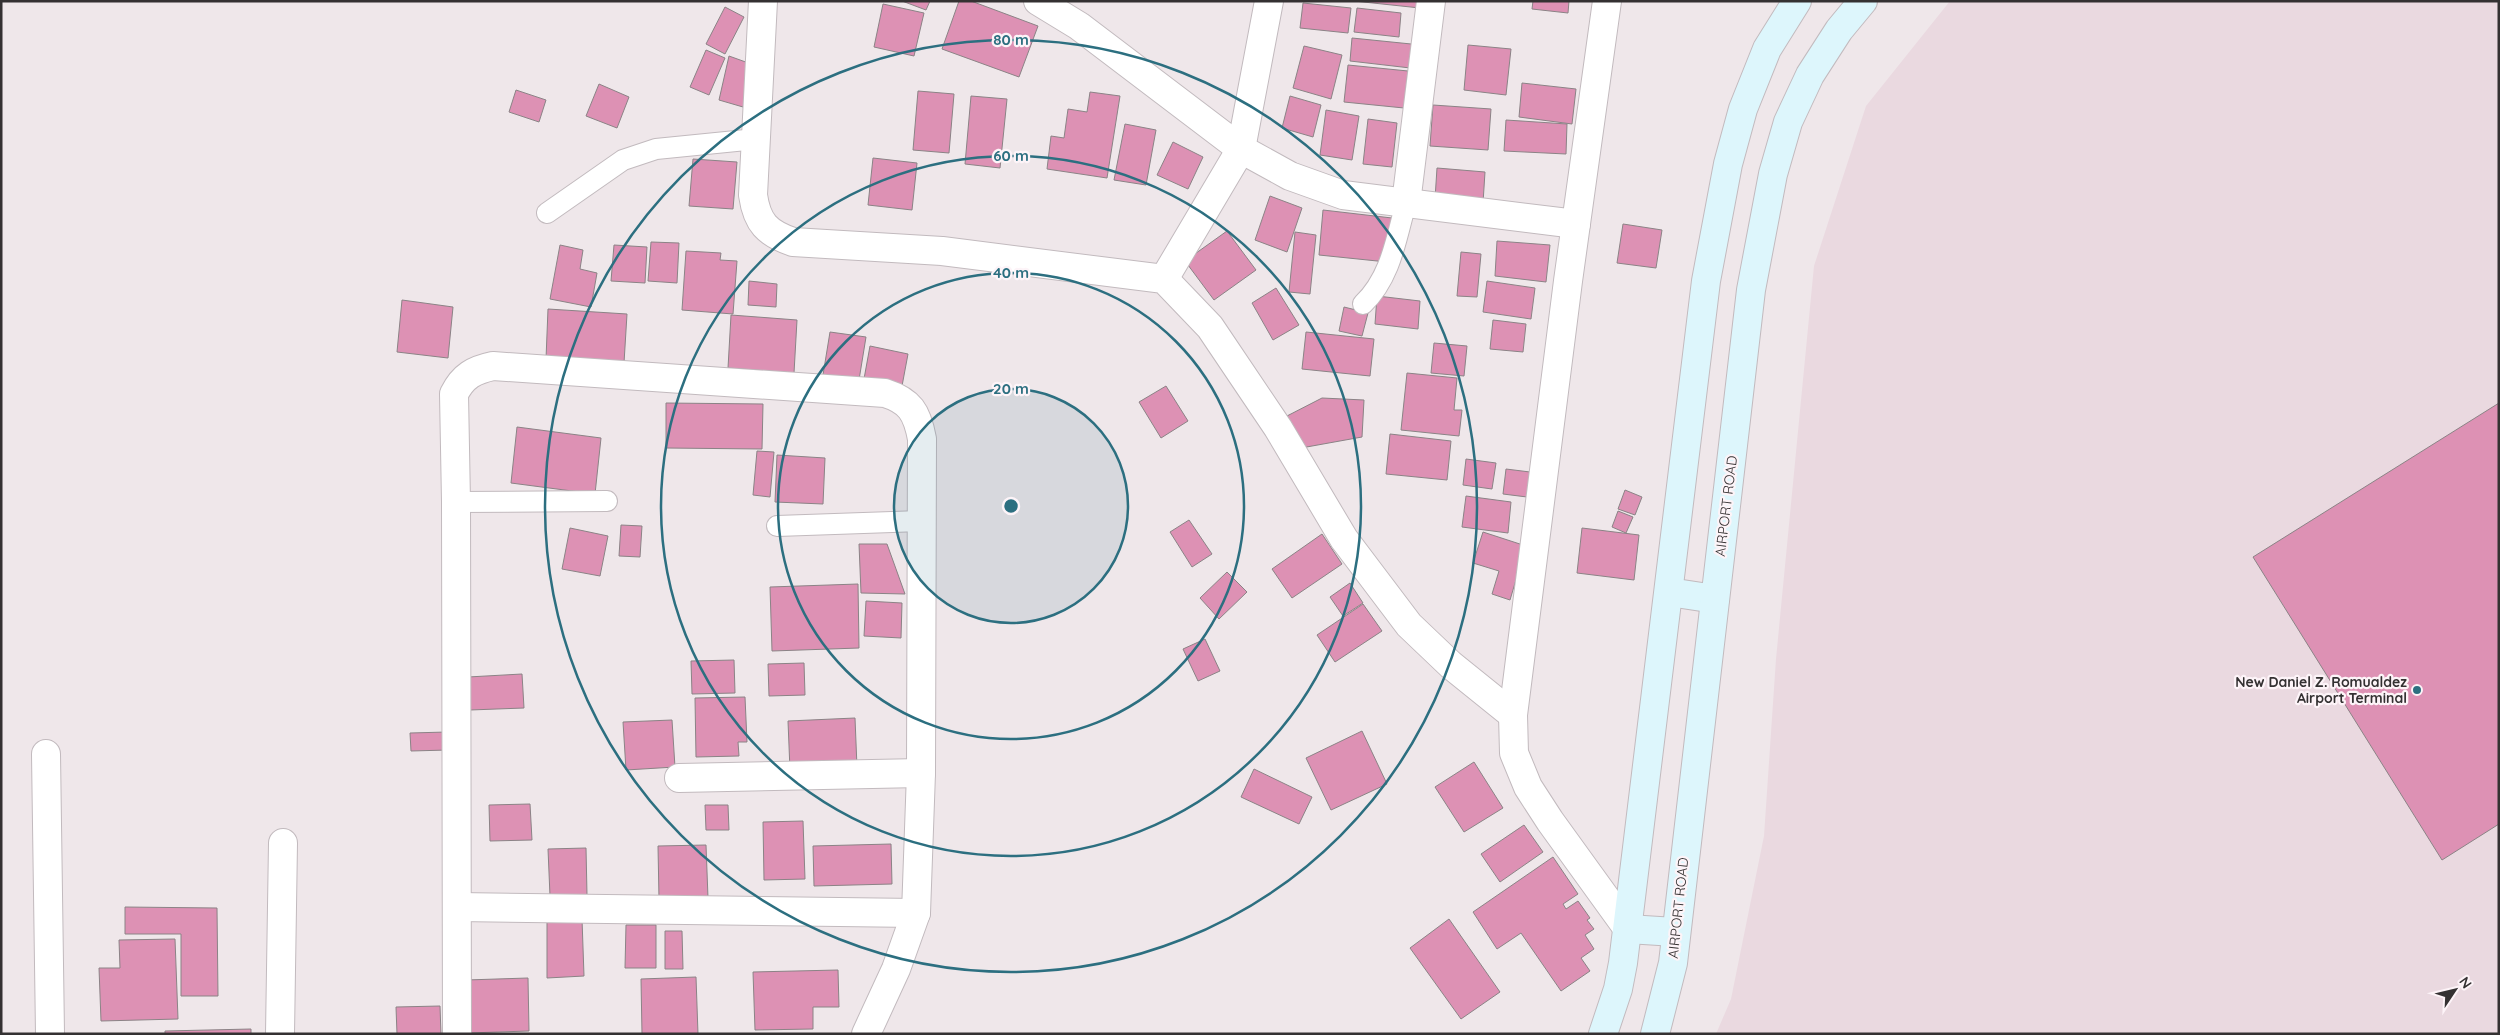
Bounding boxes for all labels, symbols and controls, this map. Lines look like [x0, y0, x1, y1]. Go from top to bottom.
text: 80 m [993, 30, 1029, 49]
text: 60 m [993, 146, 1029, 165]
text: 40 m [993, 263, 1029, 282]
text: 20 m [993, 379, 1029, 398]
street label: AIRPORT ROAD [1711, 455, 1741, 557]
centre of rings [1002, 497, 1020, 515]
place label: New Daniel Z. Romualdez Airport Terminal [2235, 673, 2407, 707]
marker: New Daniel Z. Romualdez Airport Terminal [2411, 684, 2423, 696]
street label: AIRPORT ROAD [1664, 857, 1692, 959]
north arrow [2430, 965, 2480, 1015]
text: N [2455, 973, 2476, 992]

